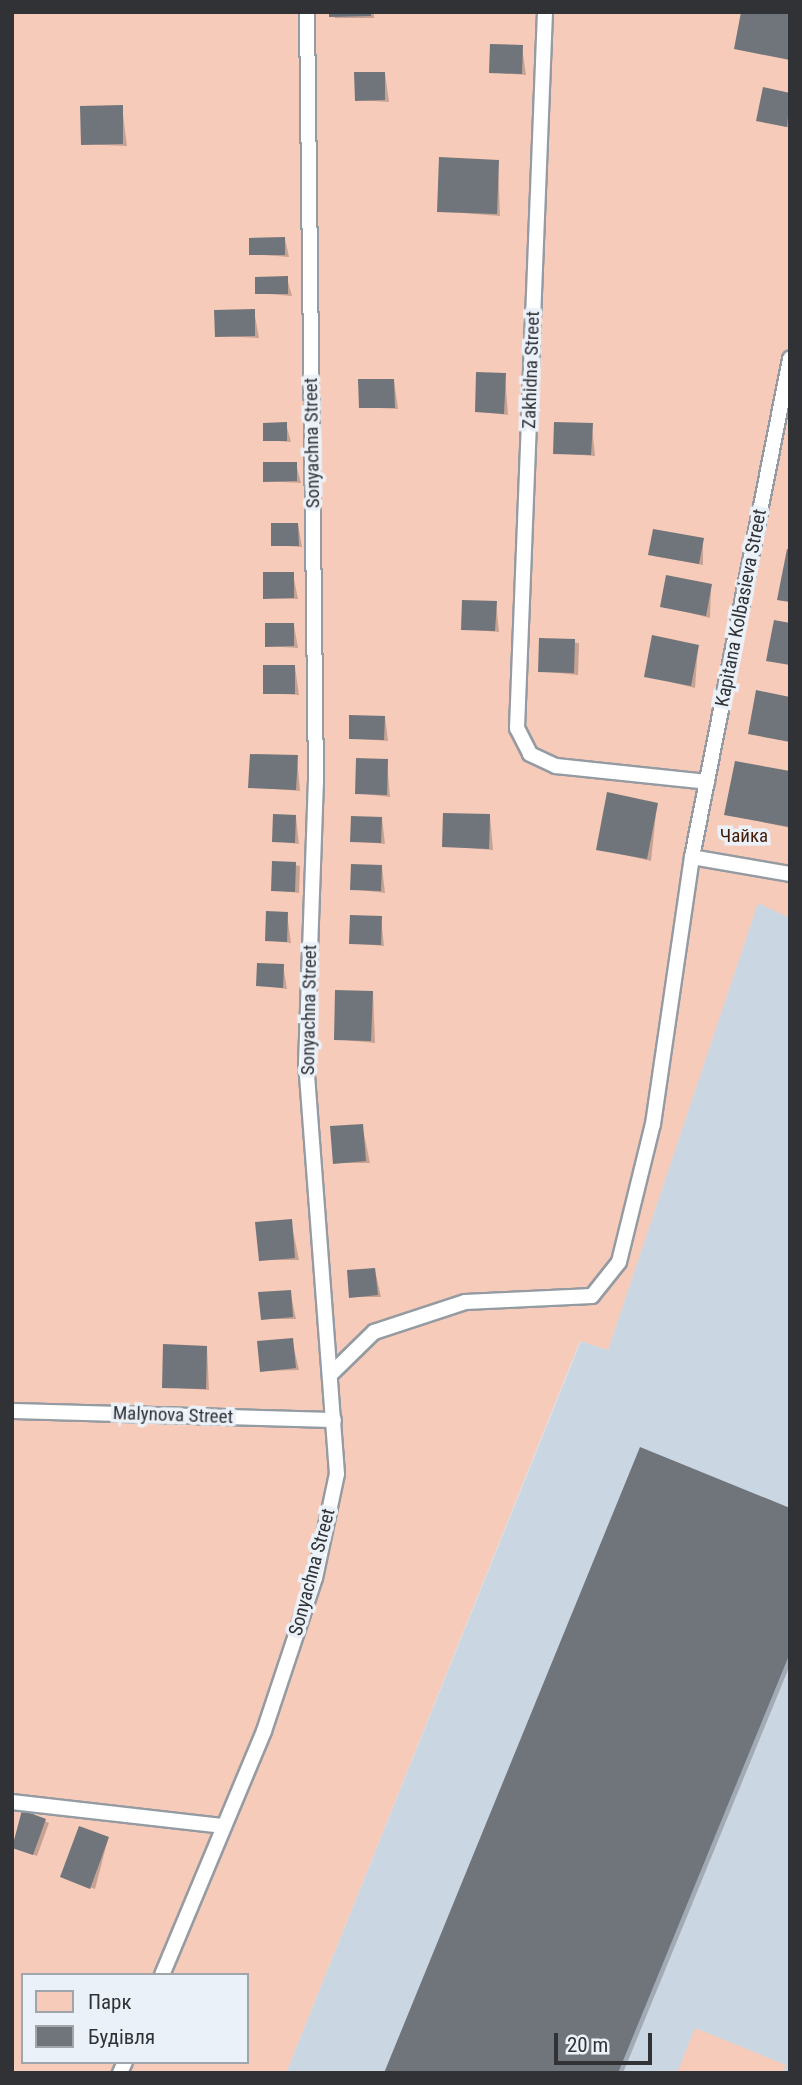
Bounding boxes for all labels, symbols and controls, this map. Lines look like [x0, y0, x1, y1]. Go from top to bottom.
street label: Zakhidna Street [518, 311, 544, 429]
street label: Sonyachna Street [299, 378, 325, 508]
street label: Kapitana Kolbasieva Street [711, 507, 771, 709]
park label: Чайка [720, 825, 768, 847]
street label: Sonyachna Street [296, 945, 322, 1075]
street label: Malynova Street [112, 1402, 234, 1428]
street label: Sonyachna Street [284, 1506, 340, 1638]
legend [21, 1973, 248, 2064]
text: Парк [88, 1990, 132, 2014]
scale bar [557, 2018, 655, 2062]
text: Будівля [88, 2025, 155, 2049]
text: 20 m [567, 2033, 608, 2057]

